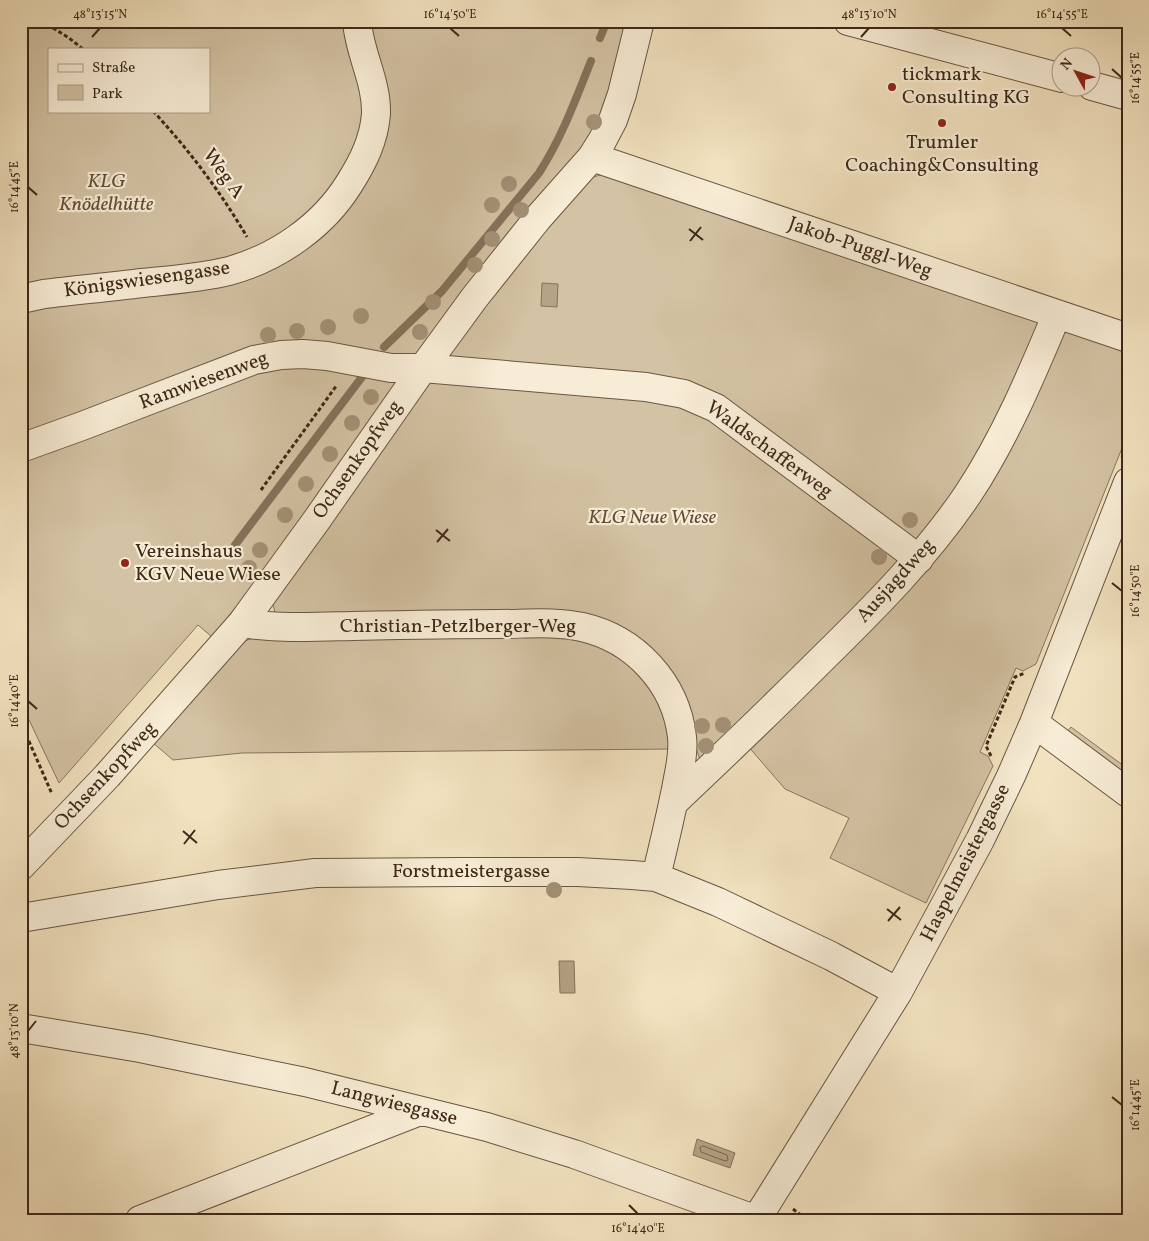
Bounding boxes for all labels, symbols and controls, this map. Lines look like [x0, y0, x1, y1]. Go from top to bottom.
text: 48°13'15"N [73, 7, 127, 23]
text: 16°14'50"E [424, 7, 476, 23]
text: 48°13'10"N [841, 7, 897, 23]
text: 16°14'55"E [1036, 7, 1088, 23]
legend [48, 48, 210, 112]
north arrow [1052, 48, 1102, 98]
text: 16°14'55"E [1128, 52, 1144, 104]
text: N [1057, 55, 1078, 75]
text: Straße [92, 58, 135, 79]
place label: tickmark Consulting KG [902, 61, 1030, 112]
marker: tickmark Consulting KG [886, 81, 898, 93]
text: Park [92, 84, 123, 105]
marker: Trumler Coaching&Consulting [936, 117, 948, 129]
place label: Trumler Coaching&Consulting [845, 129, 1039, 180]
street label: Weg A [195, 143, 251, 205]
text: 16°14'45"E [7, 161, 23, 213]
park label: KLG Knödelhütte [59, 168, 154, 219]
street label: Jakob-Puggl-Weg [784, 210, 936, 286]
street label: Königswiesengasse [62, 254, 232, 306]
street label: Ramwiesenweg [135, 345, 273, 417]
street label: Waldschafferweg [700, 394, 838, 506]
street label: Ochsenkopfweg [307, 395, 409, 525]
park label: KLG Neue Wiese [588, 504, 717, 532]
street label: Ausjagdweg [850, 532, 942, 630]
place label: Vereinshaus KGV Neue Wiese [135, 538, 281, 589]
marker: Vereinshaus KGV Neue Wiese [119, 557, 131, 569]
text: 16°14'50"E [1128, 565, 1144, 617]
street label: Christian-Petzlberger-Weg [340, 613, 576, 641]
text: 16°14'40"E [7, 674, 23, 728]
street label: Ochsenkopfweg [48, 715, 164, 837]
street label: Haspelmeistergasse [914, 779, 1018, 947]
street label: Forstmeistergasse [392, 858, 550, 886]
text: 48°13'10"N [7, 1003, 23, 1059]
street label: Langwiesgasse [328, 1075, 460, 1133]
text: 16°14'45"E [1128, 1079, 1144, 1131]
text: 16°14'40"E [611, 1221, 665, 1237]

